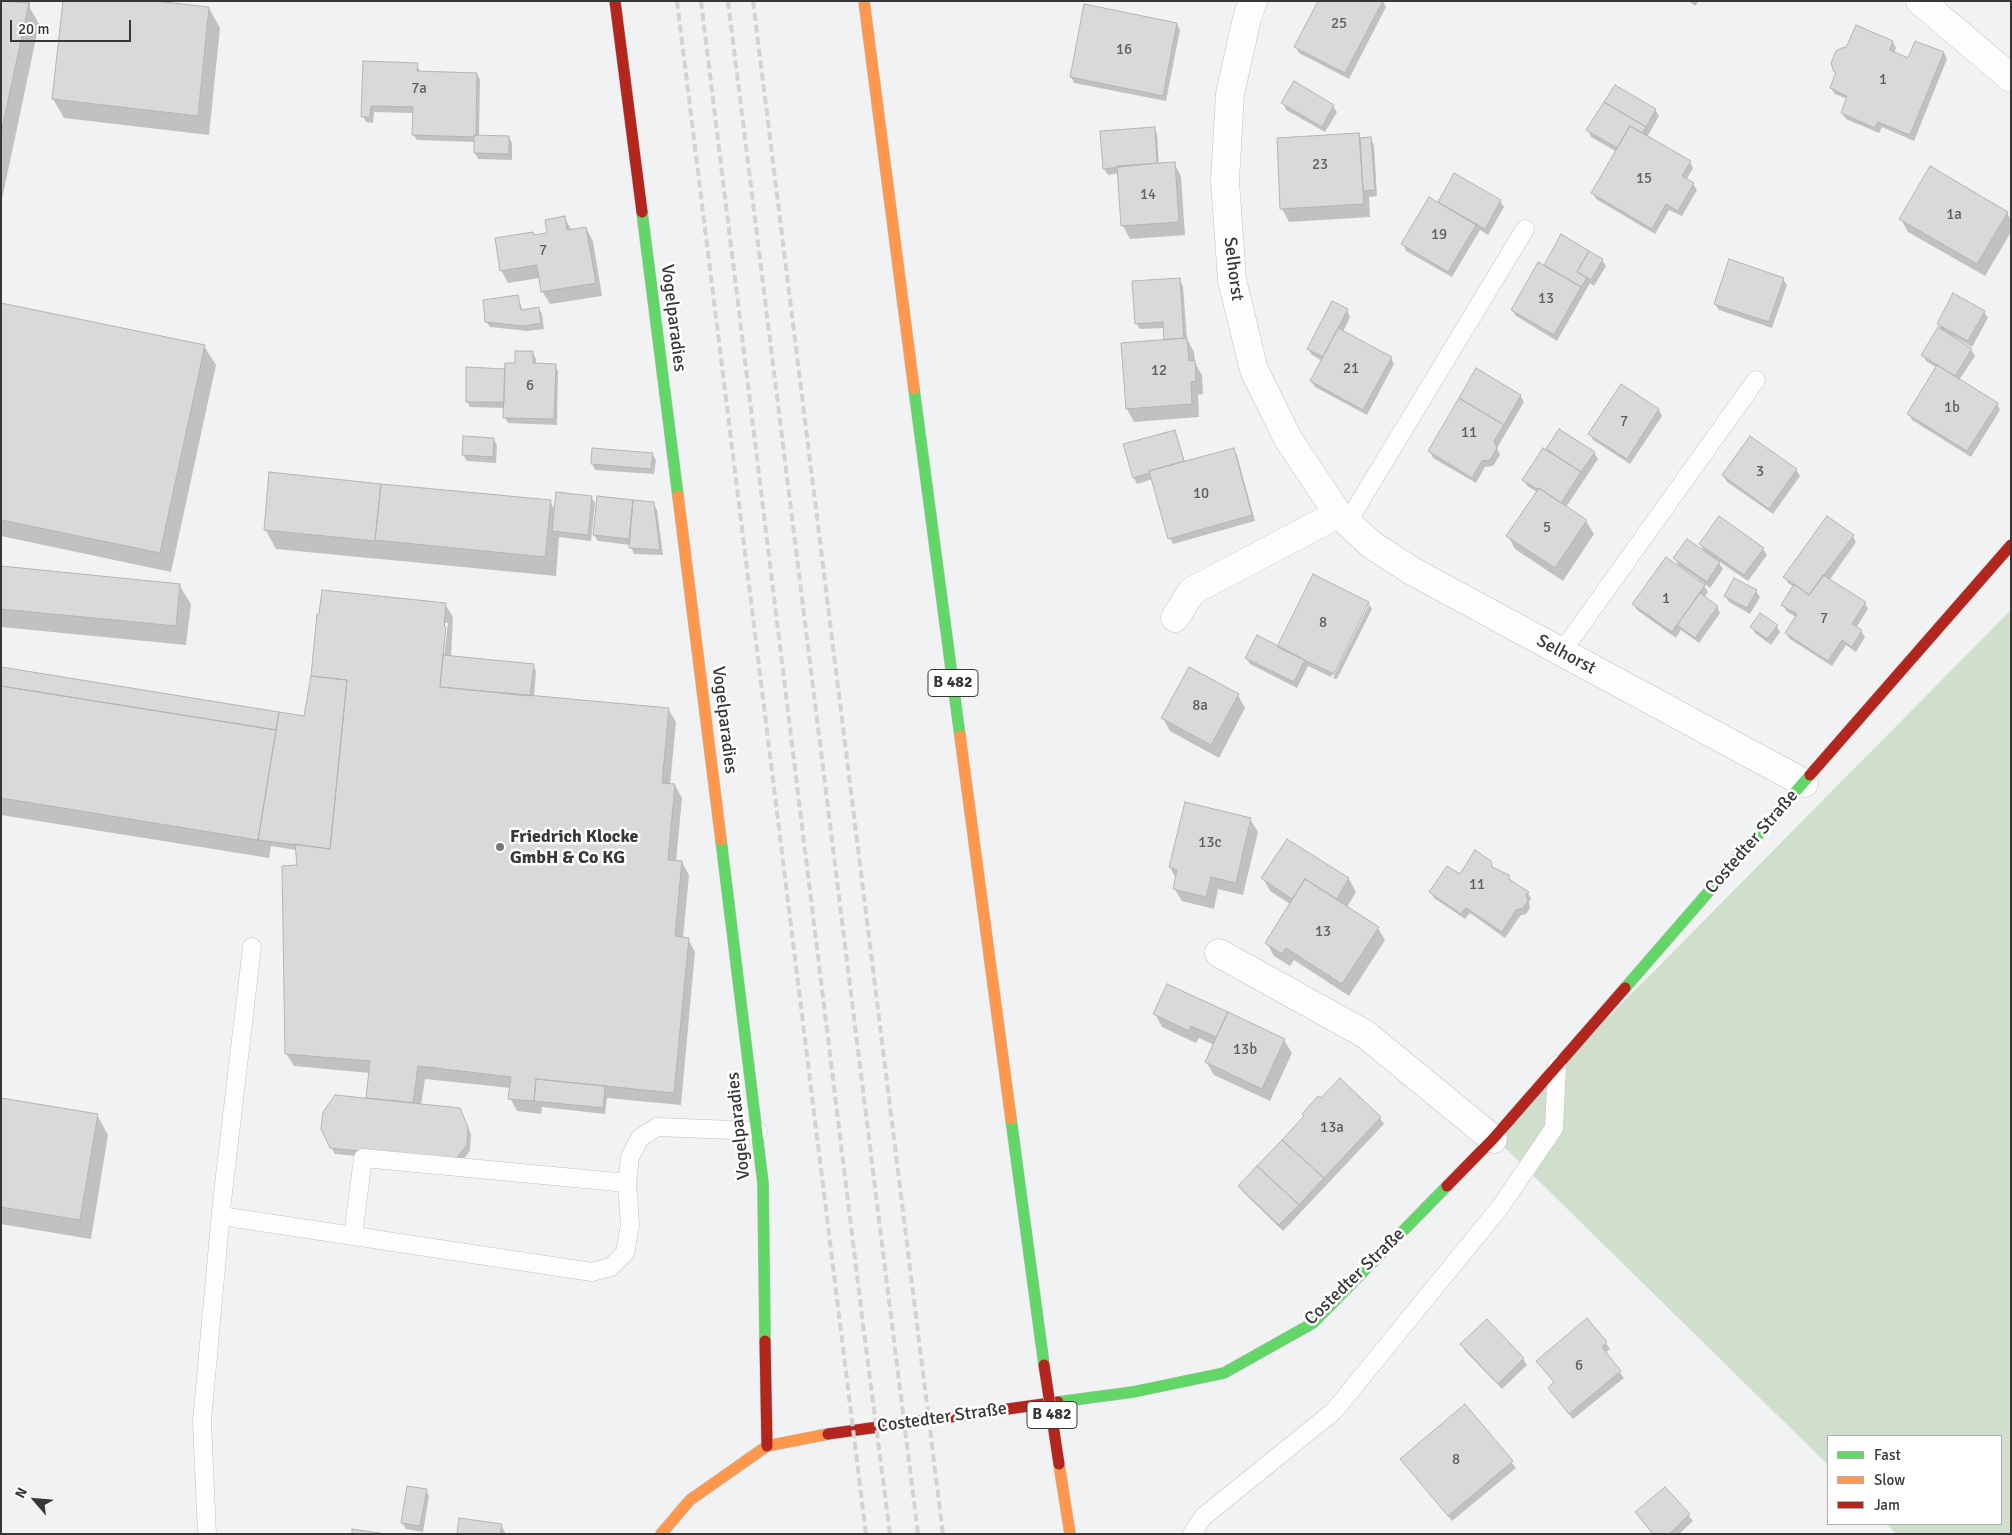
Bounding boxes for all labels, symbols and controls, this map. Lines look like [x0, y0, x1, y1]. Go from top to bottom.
scale bar [12, 10, 134, 42]
house number: 25 [1331, 15, 1347, 33]
text: 20 m [18, 20, 49, 38]
house number: 16 [1116, 41, 1132, 59]
house number: 1 [1879, 71, 1887, 89]
house number: 7a [411, 80, 427, 98]
house number: 23 [1312, 156, 1328, 174]
house number: 15 [1636, 170, 1652, 188]
house number: 14 [1140, 186, 1156, 204]
house number: 1a [1946, 206, 1962, 224]
house number: 19 [1431, 226, 1447, 244]
street label: Selhorst [1218, 236, 1248, 302]
house number: 7 [539, 242, 547, 260]
street label: Vogelparadies [656, 263, 690, 373]
house number: 13 [1538, 290, 1554, 308]
house number: 21 [1343, 360, 1359, 378]
house number: 12 [1151, 362, 1167, 380]
house number: 6 [526, 377, 534, 395]
house number: 1b [1944, 399, 1960, 417]
house number: 7 [1620, 413, 1628, 431]
house number: 11 [1461, 424, 1477, 442]
house number: 3 [1756, 463, 1764, 481]
house number: 10 [1193, 485, 1209, 503]
house number: 5 [1543, 519, 1551, 537]
house number: 1 [1662, 590, 1670, 608]
house number: 7 [1820, 610, 1828, 628]
house number: 8 [1319, 614, 1327, 632]
street label: Selhorst [1533, 630, 1599, 680]
street label: Vogelparadies [707, 665, 741, 775]
road number: B 482 [928, 670, 978, 696]
house number: 8a [1192, 697, 1208, 715]
street label: Costedter Straße [1701, 786, 1803, 898]
place label: Friedrich Klocke GmbH & Co KG [510, 826, 638, 869]
house number: 13c [1198, 834, 1222, 852]
marker: Friedrich Klocke GmbH & Co KG [494, 841, 506, 853]
house number: 11 [1469, 876, 1485, 894]
house number: 13 [1315, 923, 1331, 941]
house number: 13b [1233, 1041, 1257, 1059]
street label: Vogelparadies [723, 1071, 755, 1181]
house number: 13a [1320, 1119, 1344, 1137]
street label: Costedter Straße [1301, 1224, 1409, 1330]
house number: 6 [1575, 1357, 1583, 1375]
street label: Costedter Straße [876, 1398, 1008, 1438]
road number: B 482 [1027, 1402, 1077, 1428]
legend [1827, 1435, 2002, 1525]
text: Fast [1874, 1446, 1901, 1464]
house number: 8 [1452, 1451, 1460, 1469]
text: Slow [1874, 1471, 1905, 1489]
north arrow [10, 1475, 60, 1525]
text: N [11, 1485, 31, 1501]
text: Jam [1874, 1496, 1900, 1514]

